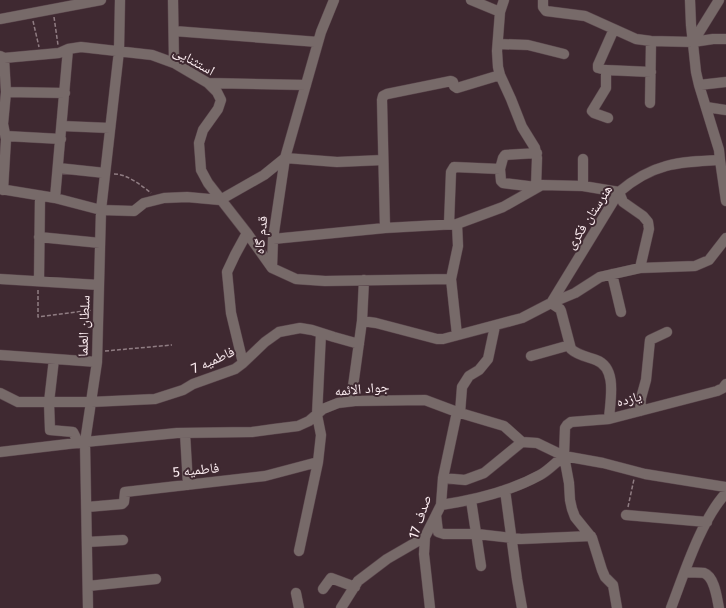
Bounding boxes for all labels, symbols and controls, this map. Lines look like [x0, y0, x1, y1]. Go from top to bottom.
street label: استثنایی [170, 43, 218, 79]
street label: هنرستان فکری [562, 182, 616, 252]
street label: قدم گاه [251, 215, 272, 255]
street label: سلطان العلما [74, 295, 94, 357]
street label: فاطمیه 7 [189, 343, 237, 377]
street label: جواد الائمه [334, 378, 390, 400]
street label: یازده [615, 388, 643, 410]
street label: فاطمیه 5 [172, 459, 220, 481]
street label: صدف 17 [405, 493, 435, 541]

